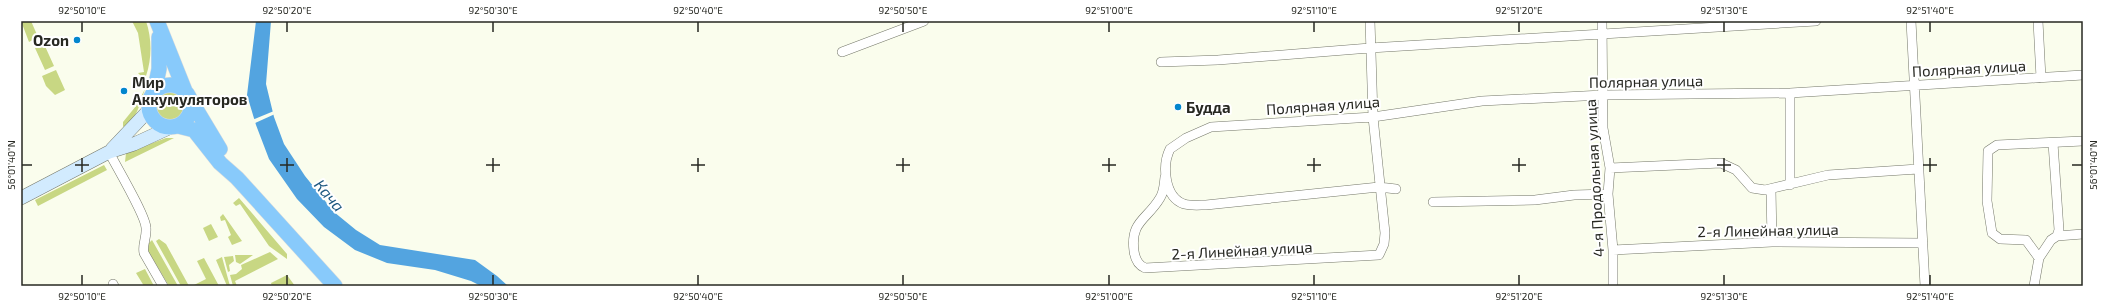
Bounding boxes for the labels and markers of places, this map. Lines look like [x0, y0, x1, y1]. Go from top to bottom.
place label: Ozon [33, 31, 69, 49]
marker: Ozon [72, 35, 82, 45]
place label: Мир Аккумуляторов [132, 73, 248, 108]
marker: Мир Аккумуляторов [119, 86, 129, 96]
place label: Будда [1186, 98, 1231, 116]
marker: Будда [1173, 102, 1183, 112]

